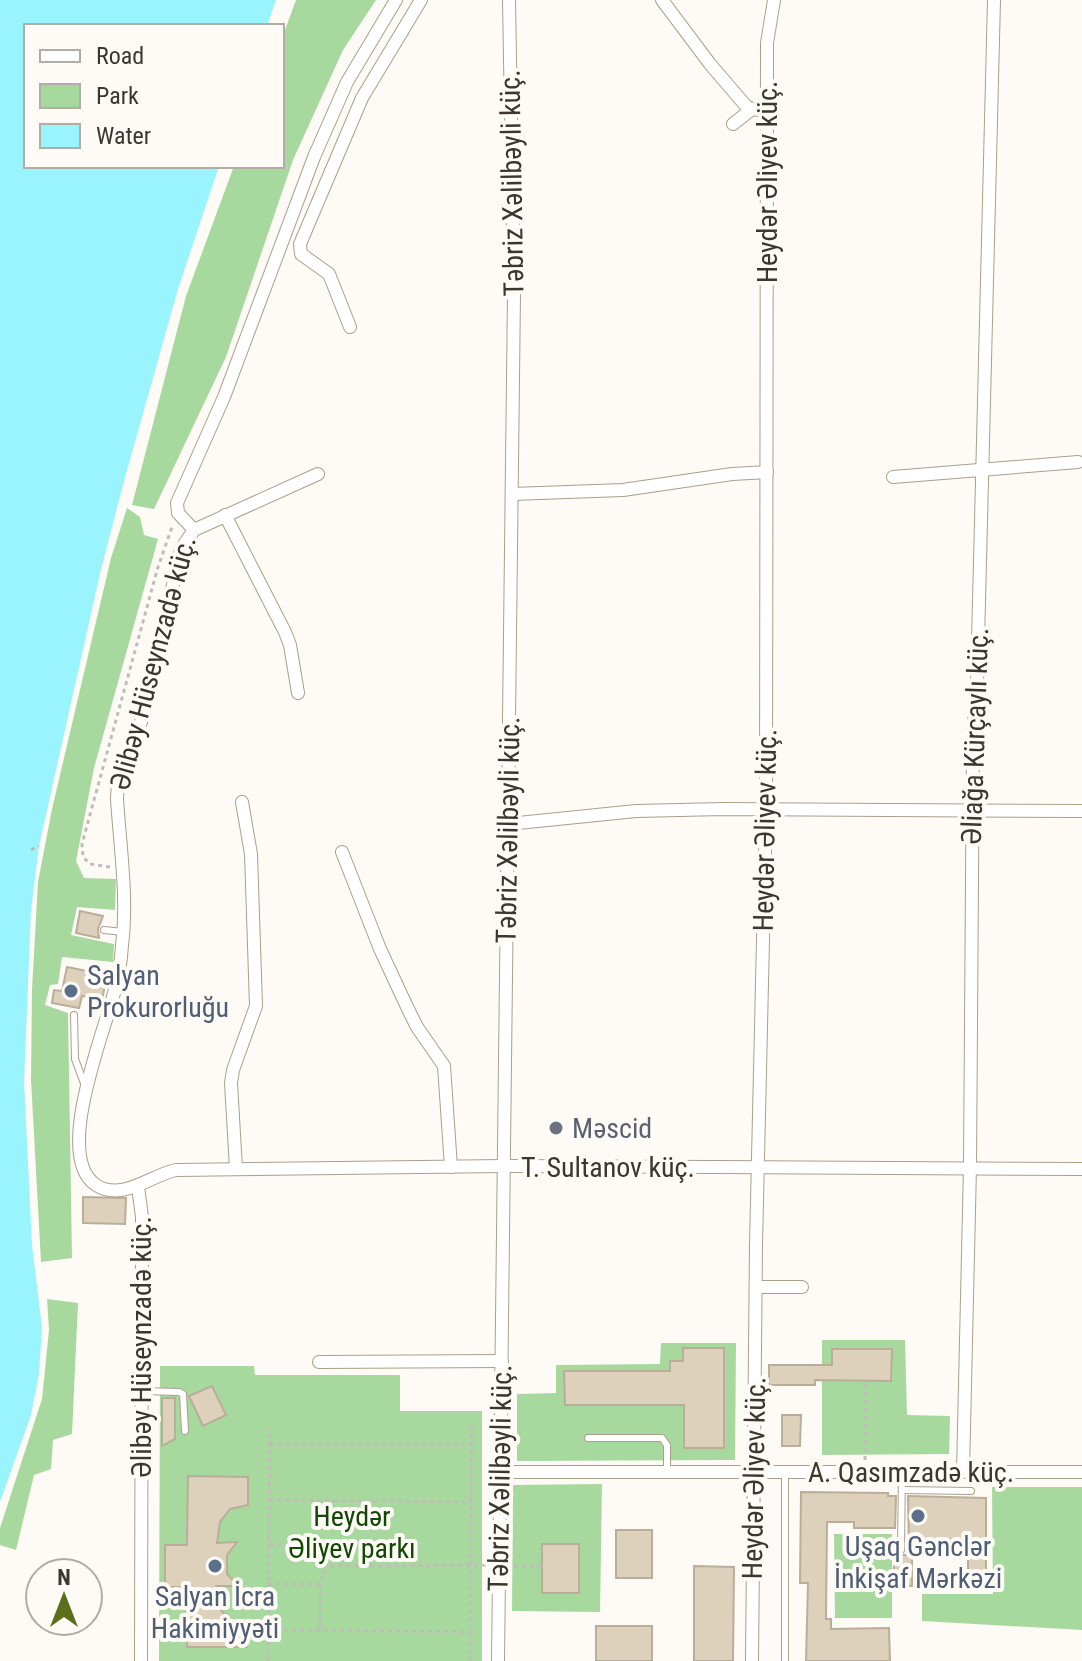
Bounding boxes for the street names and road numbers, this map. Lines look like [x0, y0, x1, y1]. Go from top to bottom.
street label: Təbriz Xəlilbəyli küç. [494, 69, 530, 297]
street label: Heydər Əliyev küç. [751, 81, 784, 283]
street label: Əlibəy Hüseynzadə küç. [103, 532, 203, 794]
street label: Əliağa Kürçaylı küç. [955, 627, 995, 845]
street label: Təbriz Xəlilbəyli küç. [490, 716, 526, 944]
street label: Heydər Əliyev küç. [747, 728, 783, 932]
street label: T. Sultanov küç. [521, 1151, 695, 1184]
street label: Əlibəy Hüseynzadə küç. [125, 1216, 158, 1478]
street label: Təbriz Xəlilbəyli küç. [482, 1364, 518, 1592]
street label: Heydər Əliyev küç. [736, 1376, 772, 1580]
street label: A. Qasımzadə küç. [808, 1456, 1014, 1489]

